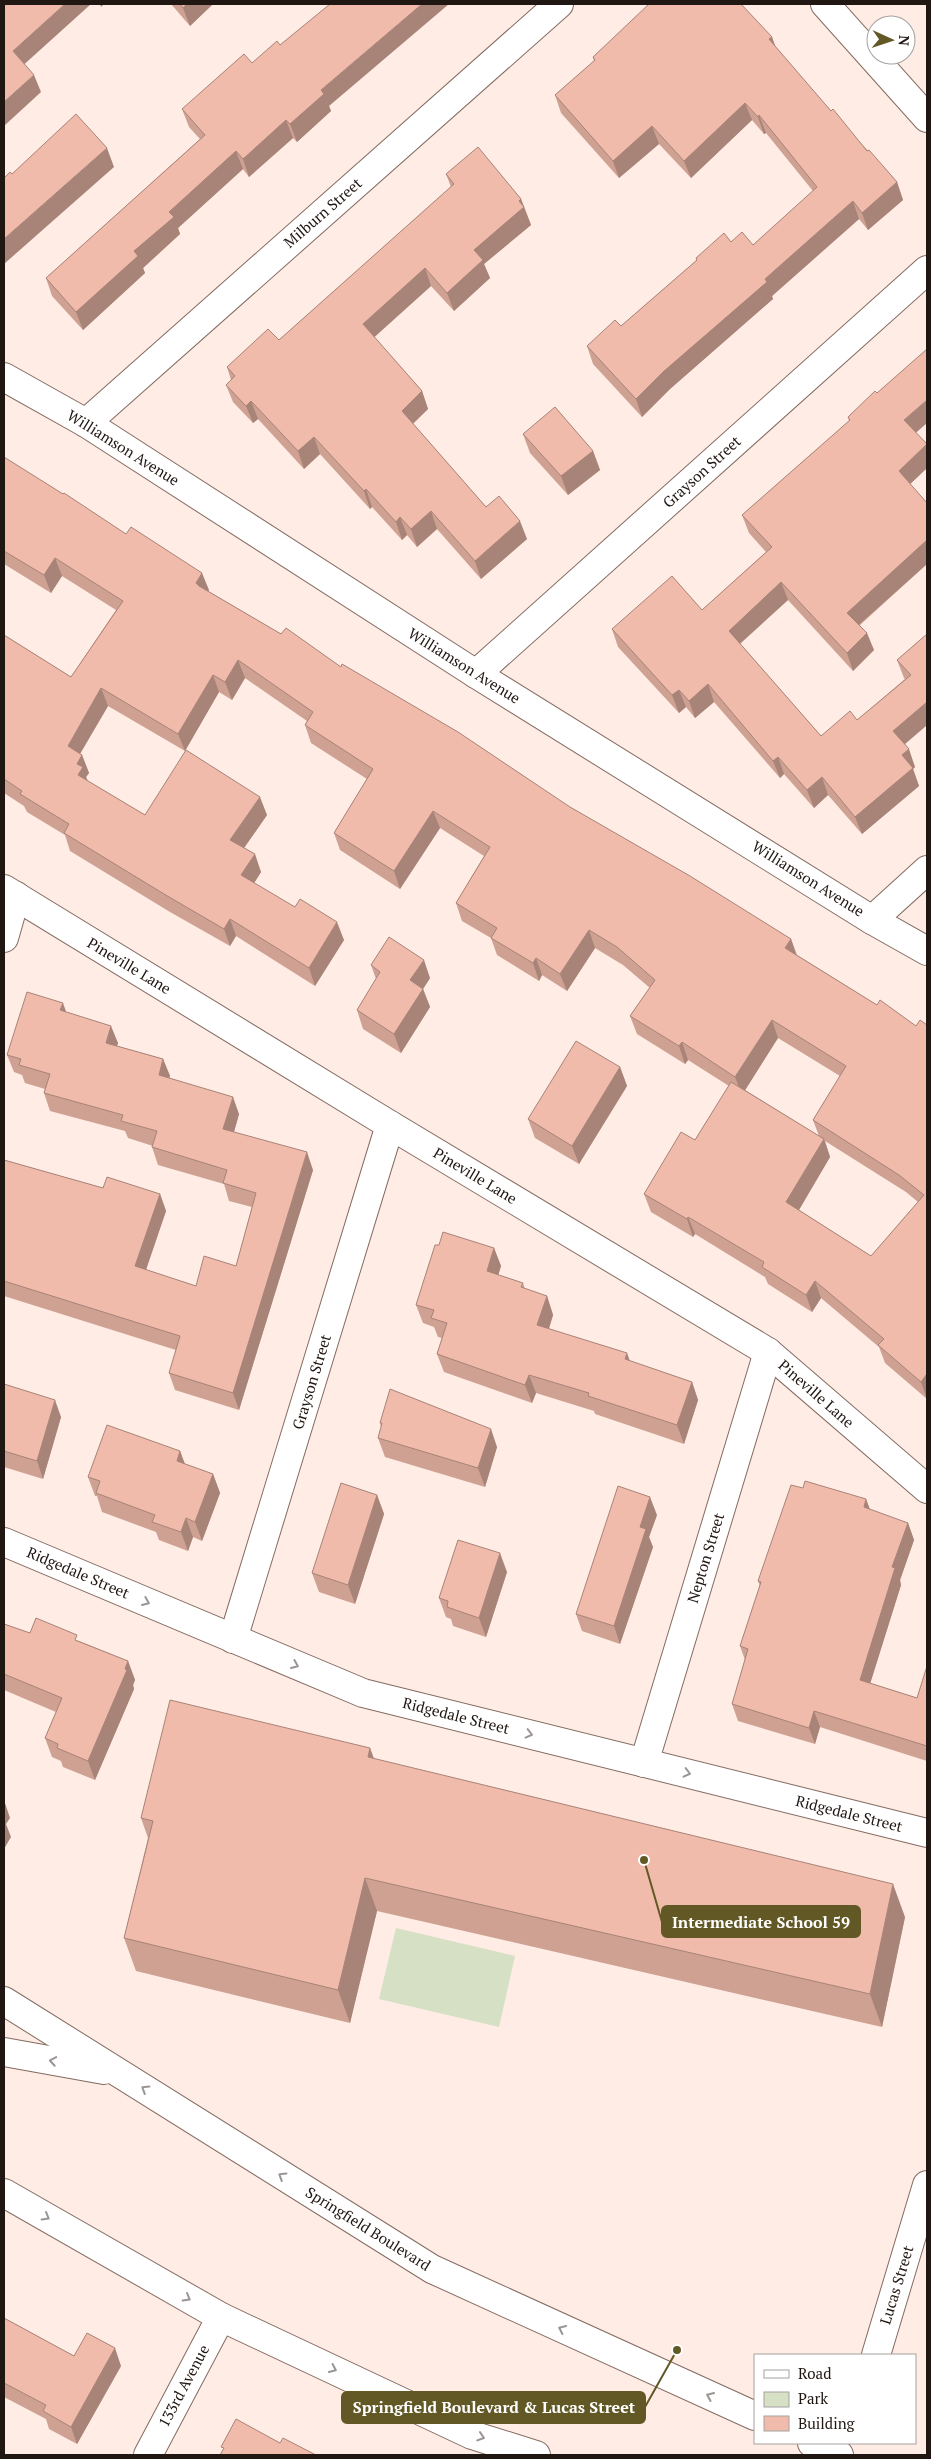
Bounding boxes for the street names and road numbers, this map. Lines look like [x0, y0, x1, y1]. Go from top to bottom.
street label: Milburn Street [279, 173, 366, 252]
street label: Williamson Avenue [64, 405, 183, 490]
street label: Grayson Street [658, 431, 745, 512]
street label: Williamson Avenue [405, 623, 524, 708]
street label: Williamson Avenue [749, 836, 868, 921]
street label: Pineville Lane [84, 932, 175, 998]
street label: Pineville Lane [430, 1142, 521, 1208]
street label: Grayson Street [287, 1331, 335, 1432]
street label: Pineville Lane [775, 1355, 859, 1432]
street label: Nepton Street [682, 1510, 728, 1605]
street label: Ridgedale Street [24, 1541, 133, 1603]
street label: Ridgedale Street [401, 1692, 512, 1738]
street label: Ridgedale Street [794, 1790, 905, 1836]
street label: Springfield Boulevard [302, 2182, 435, 2275]
street label: Lucas Street [875, 2242, 918, 2327]
street label: 133rd Avenue [153, 2341, 213, 2430]

